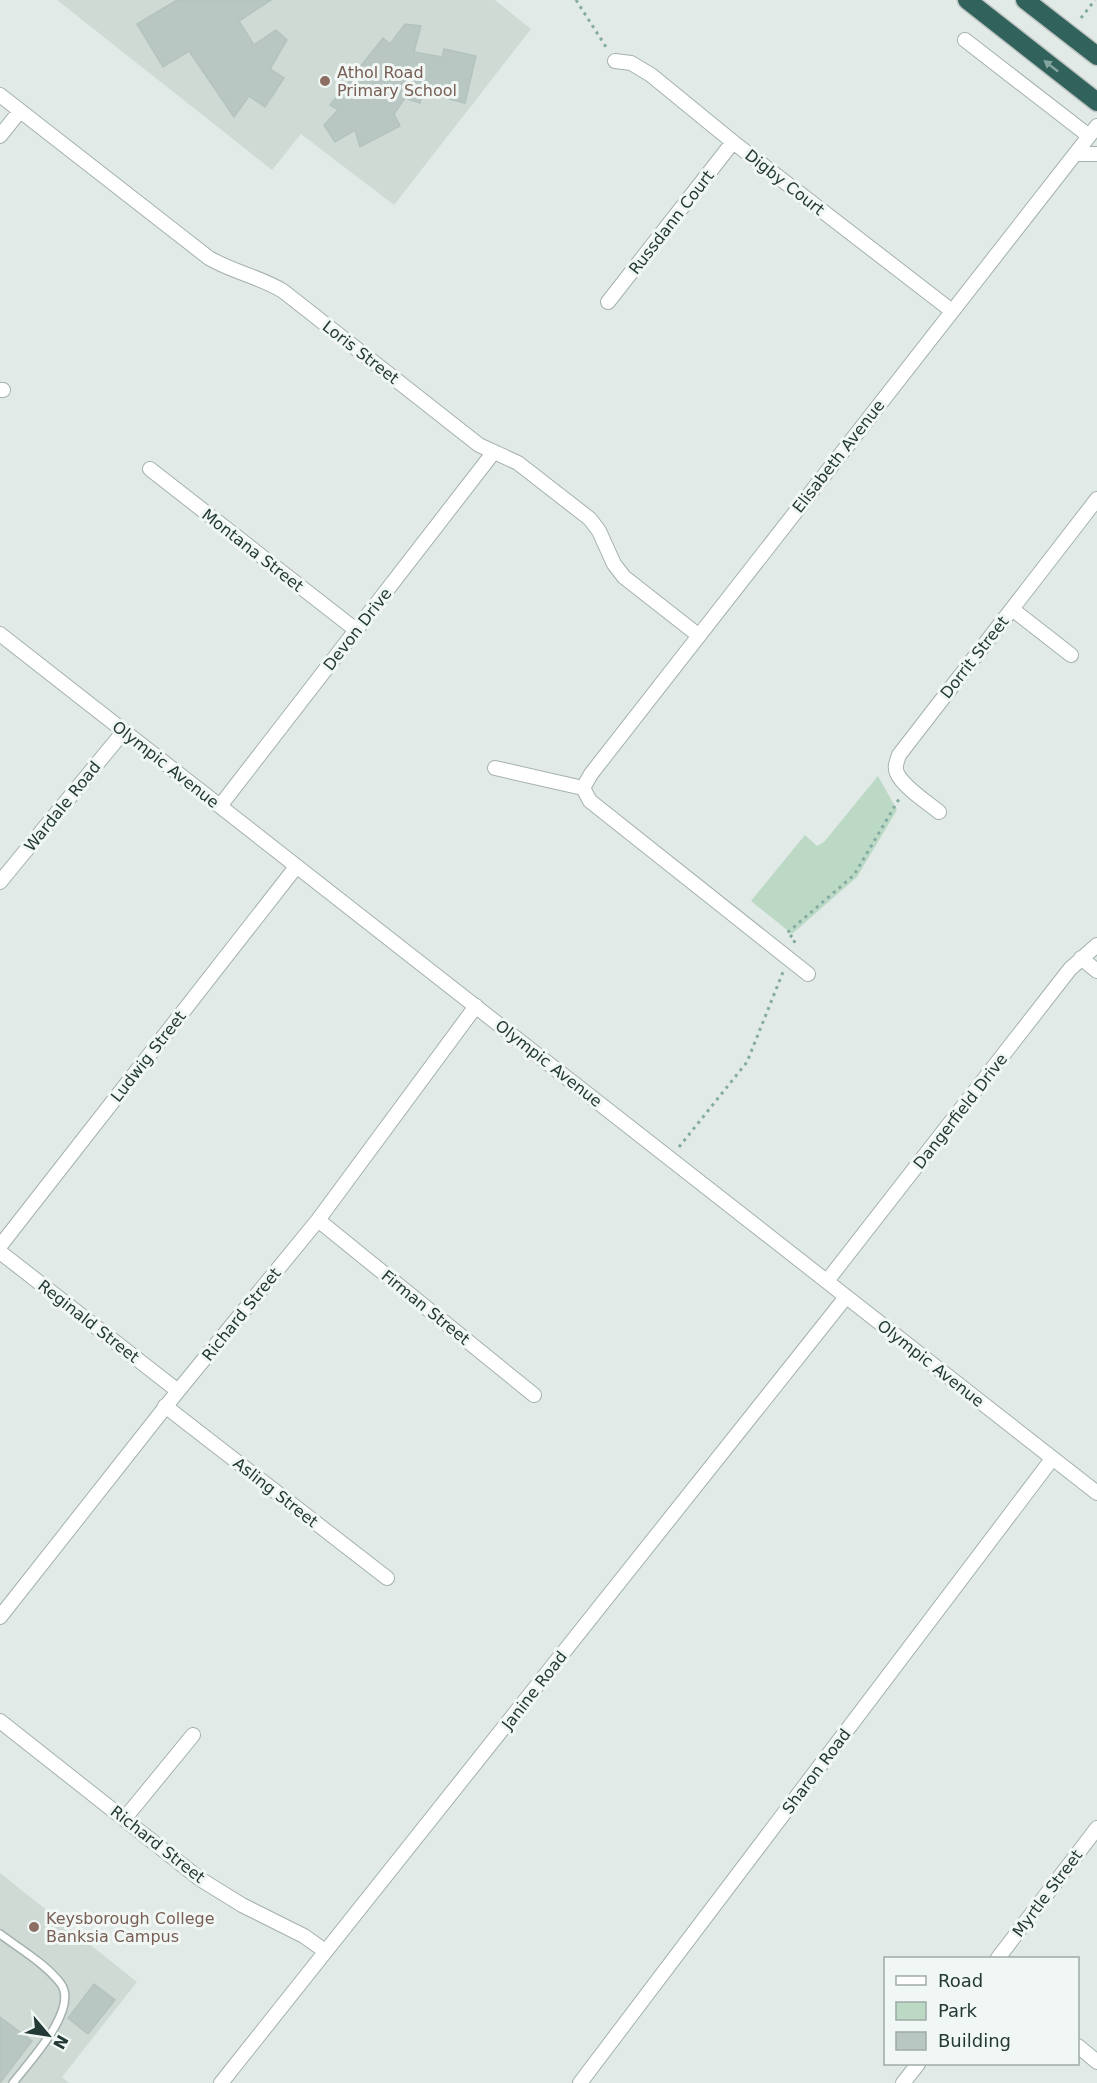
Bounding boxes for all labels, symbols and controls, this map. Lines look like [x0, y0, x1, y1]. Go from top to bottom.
one-way arrow [1043, 59, 1059, 72]
place label: Athol Road Primary School [337, 63, 457, 100]
marker: Athol Road Primary School [318, 74, 332, 88]
street label: Digby Court [741, 145, 828, 219]
street label: Russdann Court [625, 167, 718, 278]
street label: Loris Street [319, 317, 403, 388]
street label: Elisabeth Avenue [788, 396, 888, 517]
street label: Montana Street [198, 505, 307, 596]
street label: Devon Drive [319, 584, 395, 674]
street label: Dorrit Street [936, 612, 1012, 702]
street label: Olympic Avenue [109, 717, 223, 812]
street label: Wardale Road [20, 757, 105, 855]
street label: Ludwig Street [107, 1007, 190, 1106]
street label: Olympic Avenue [492, 1016, 606, 1111]
street label: Dangerfield Drive [909, 1050, 1011, 1173]
street label: Richard Street [198, 1264, 285, 1365]
street label: Firman Street [378, 1266, 474, 1349]
street label: Reginald Street [34, 1276, 143, 1367]
street label: Olympic Avenue [874, 1316, 988, 1411]
street label: Asling Street [230, 1453, 322, 1531]
street label: Janine Road [497, 1647, 571, 1734]
street label: Sharon Road [778, 1725, 855, 1818]
street label: Richard Street [107, 1802, 209, 1887]
street label: Myrtle Street [1008, 1846, 1086, 1941]
place label: Keysborough College Banksia Campus [46, 1909, 215, 1946]
marker: Keysborough College Banksia Campus [27, 1920, 41, 1934]
legend [884, 1957, 1079, 2065]
text: Road [938, 1970, 983, 1991]
text: Park [938, 2000, 977, 2021]
north arrow [18, 2005, 78, 2065]
text: Building [938, 2030, 1011, 2051]
text: N [49, 2032, 72, 2052]

